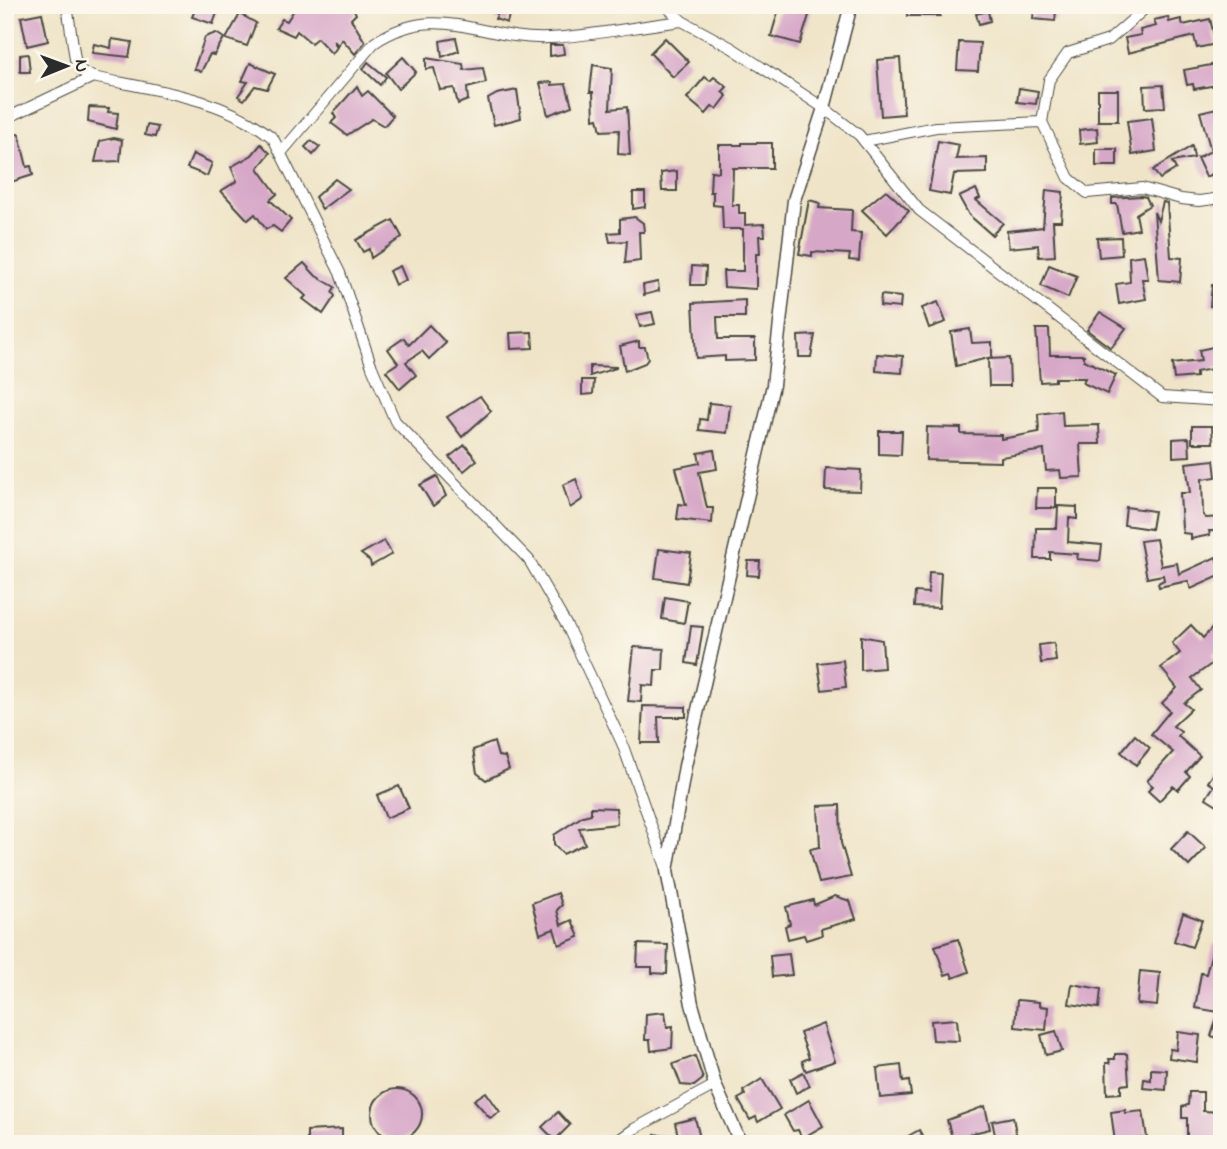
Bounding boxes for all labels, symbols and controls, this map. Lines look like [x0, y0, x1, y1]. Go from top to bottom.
north arrow [32, 32, 102, 102]
text: N [67, 59, 94, 73]

